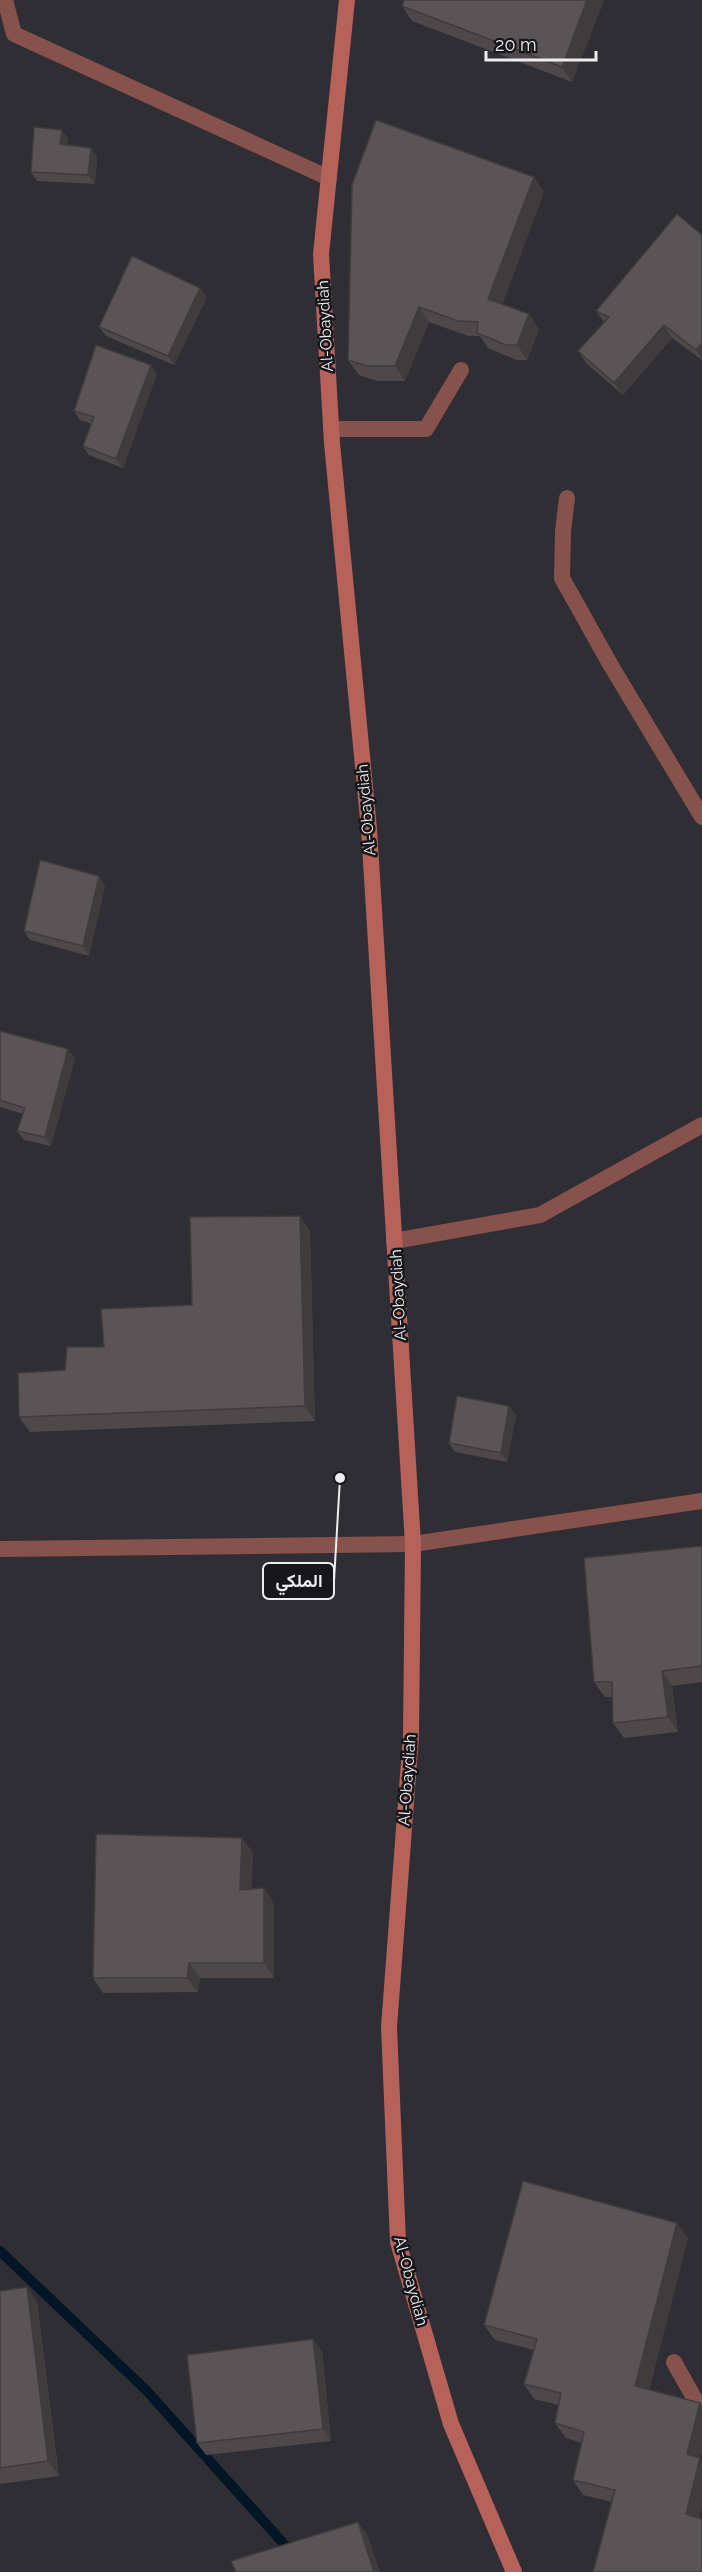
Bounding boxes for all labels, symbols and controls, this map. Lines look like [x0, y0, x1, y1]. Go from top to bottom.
scale bar [486, 24, 596, 62]
text: 20 m [495, 34, 537, 55]
street label: Al-Obaydiah [313, 280, 337, 372]
street label: Al-Obaydiah [353, 763, 379, 857]
street label: Al-Obaydiah [386, 1249, 410, 1341]
callout: الملكي [263, 1563, 334, 1599]
text: الملكي [275, 1570, 323, 1596]
street label: Al-Obaydiah [394, 1734, 420, 1826]
street label: Al-Obaydiah [390, 2234, 432, 2328]

